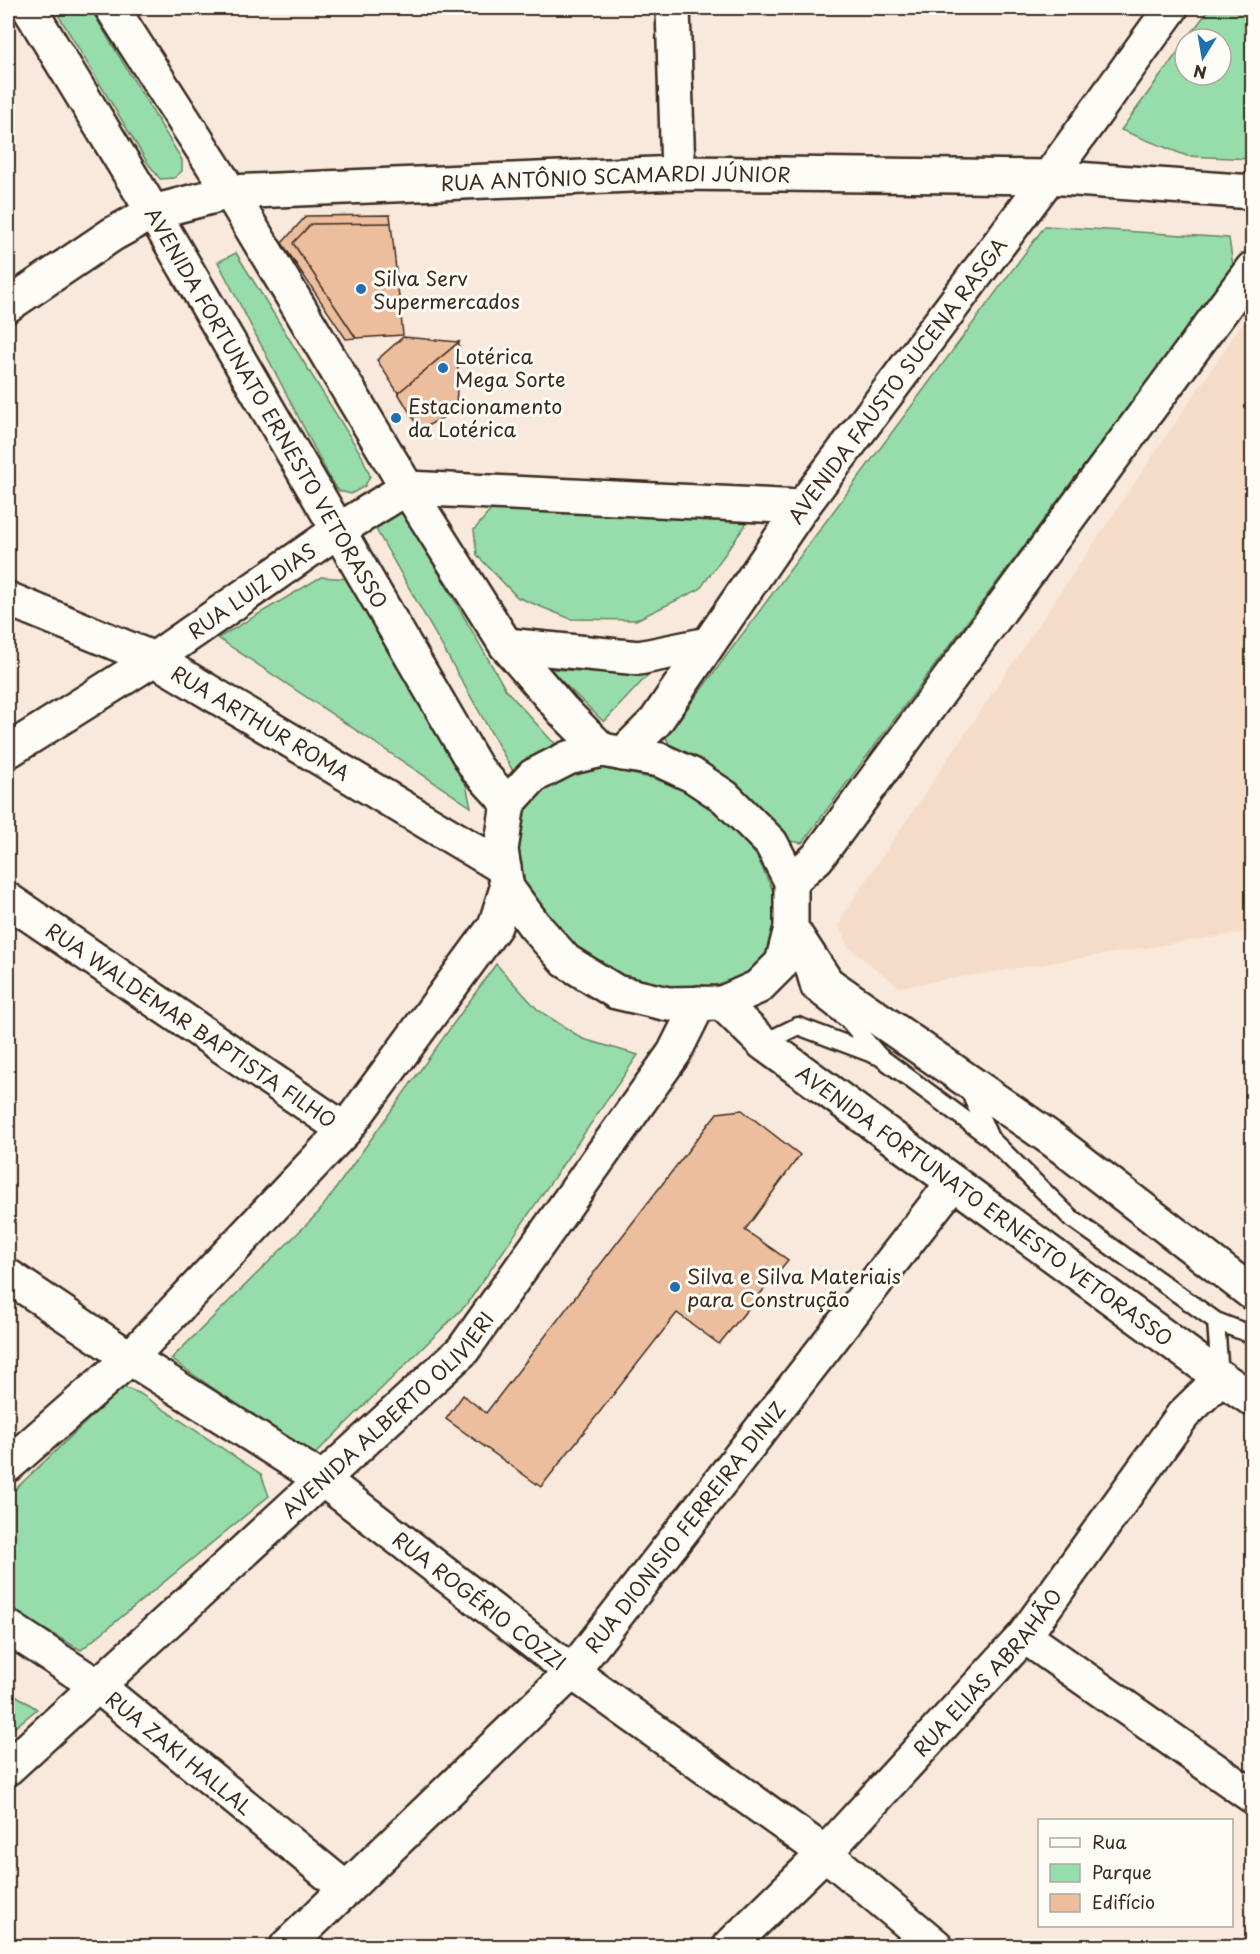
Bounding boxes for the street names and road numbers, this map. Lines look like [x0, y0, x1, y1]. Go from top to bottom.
street label: RUA ANTÔNIO SCAMARDI JÚNIOR [440, 158, 791, 198]
street label: AVENIDA FORTUNATO ERNESTO VETORASSO [138, 201, 395, 614]
street label: AVENIDA FAUSTO SUCENA RASGA [780, 231, 1014, 529]
street label: RUA LUIZ DIAS [182, 535, 322, 646]
street label: RUA ARTHUR ROMA [166, 658, 356, 788]
street label: RUA WALDEMAR BAPTISTA FILHO [40, 915, 343, 1135]
street label: AVENIDA FORTUNATO ERNESTO VETORASSO [790, 1057, 1179, 1353]
street label: AVENIDA ALBERTO OLIVIERI [275, 1305, 501, 1525]
street label: RUA DIONISIO FERREIRA DINIZ [577, 1395, 792, 1659]
street label: RUA ROGÉRIO COZZI [386, 1524, 573, 1677]
street label: RUA ELIAS ABRAHÃO [906, 1582, 1069, 1763]
street label: RUA ZAKI HALLAL [100, 1684, 260, 1822]

